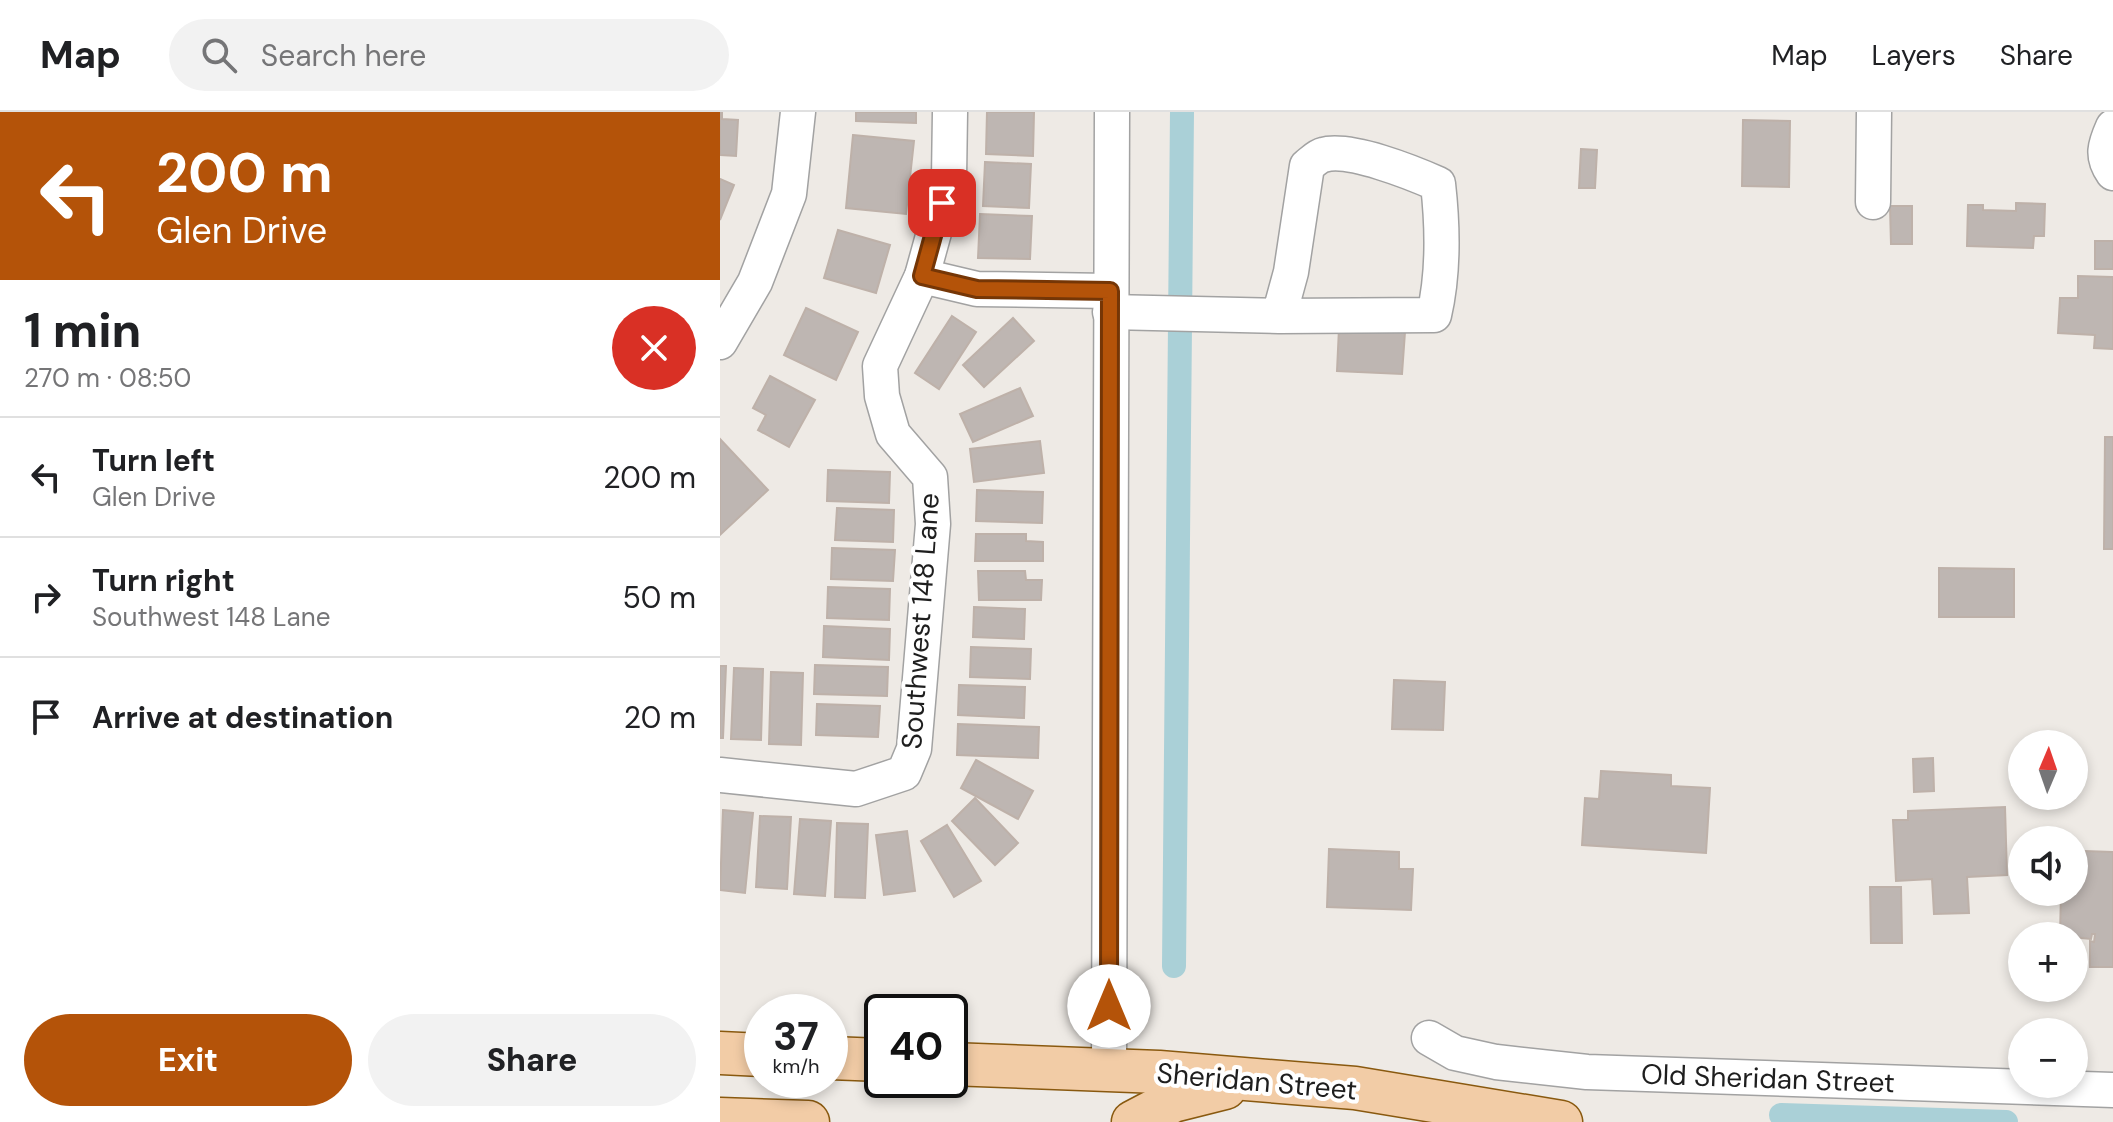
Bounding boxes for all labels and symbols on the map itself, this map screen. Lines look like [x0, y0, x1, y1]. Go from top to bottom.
pin [908, 169, 976, 237]
street label: Southwest 148 Lane [893, 492, 948, 750]
north arrow [2008, 730, 2088, 810]
position arrow [1067, 964, 1151, 1048]
speed limit sign: 40 [864, 994, 968, 1098]
street label: Sheridan Street [1155, 1054, 1359, 1109]
street label: Old Sheridan Street [1640, 1056, 1896, 1101]

